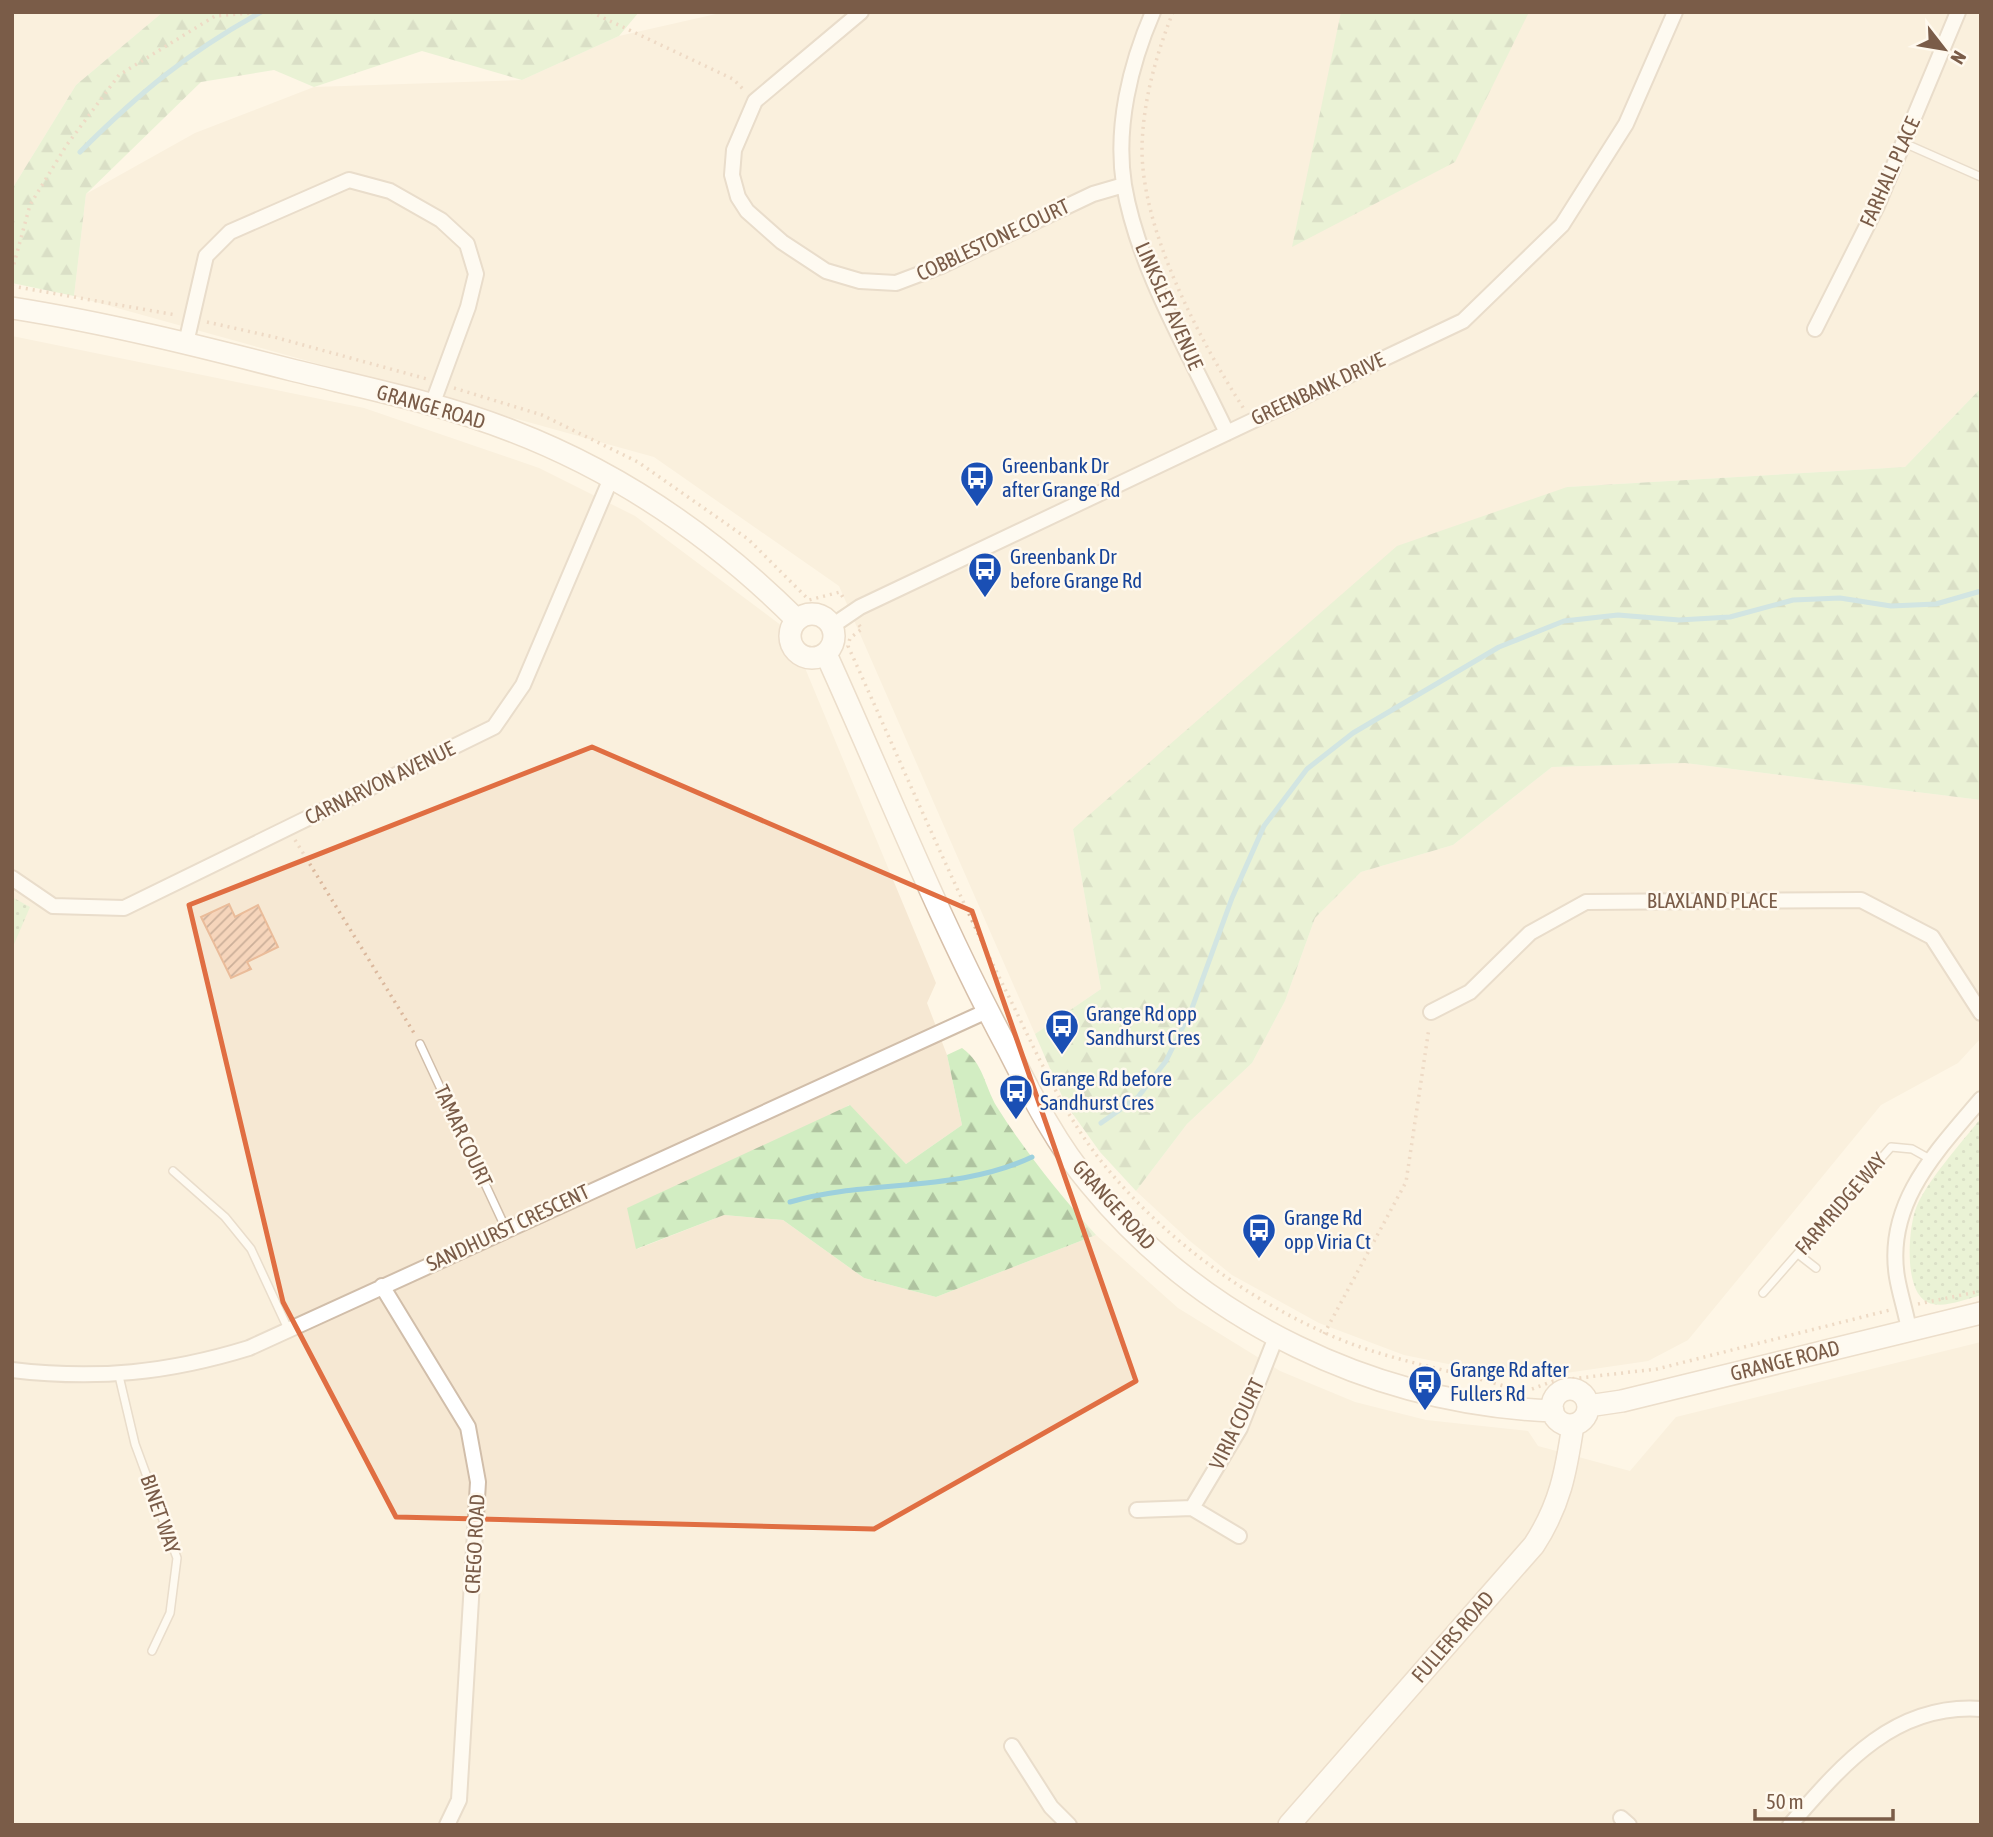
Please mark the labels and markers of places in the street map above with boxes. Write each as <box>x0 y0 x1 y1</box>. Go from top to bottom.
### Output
place label: Greenbank Dr after Grange Rd <box>1002 453 1120 501</box>
bus stop icon: Greenbank Dr after Grange Rd <box>958 459 996 508</box>
place label: Greenbank Dr before Grange Rd <box>1010 544 1142 592</box>
bus stop icon: Greenbank Dr before Grange Rd <box>966 550 1004 599</box>
place label: Grange Rd opp Sandhurst Cres <box>1086 1001 1200 1049</box>
bus stop icon: Grange Rd opp Sandhurst Cres <box>1043 1007 1081 1056</box>
place label: Grange Rd before Sandhurst Cres <box>1040 1066 1172 1114</box>
bus stop icon: Grange Rd before Sandhurst Cres <box>997 1072 1035 1121</box>
place label: Grange Rd opp Viria Ct <box>1284 1205 1371 1253</box>
bus stop icon: Grange Rd opp Viria Ct <box>1240 1211 1278 1260</box>
place label: Grange Rd after Fullers Rd <box>1450 1357 1569 1405</box>
bus stop icon: Grange Rd after Fullers Rd <box>1406 1363 1444 1412</box>

